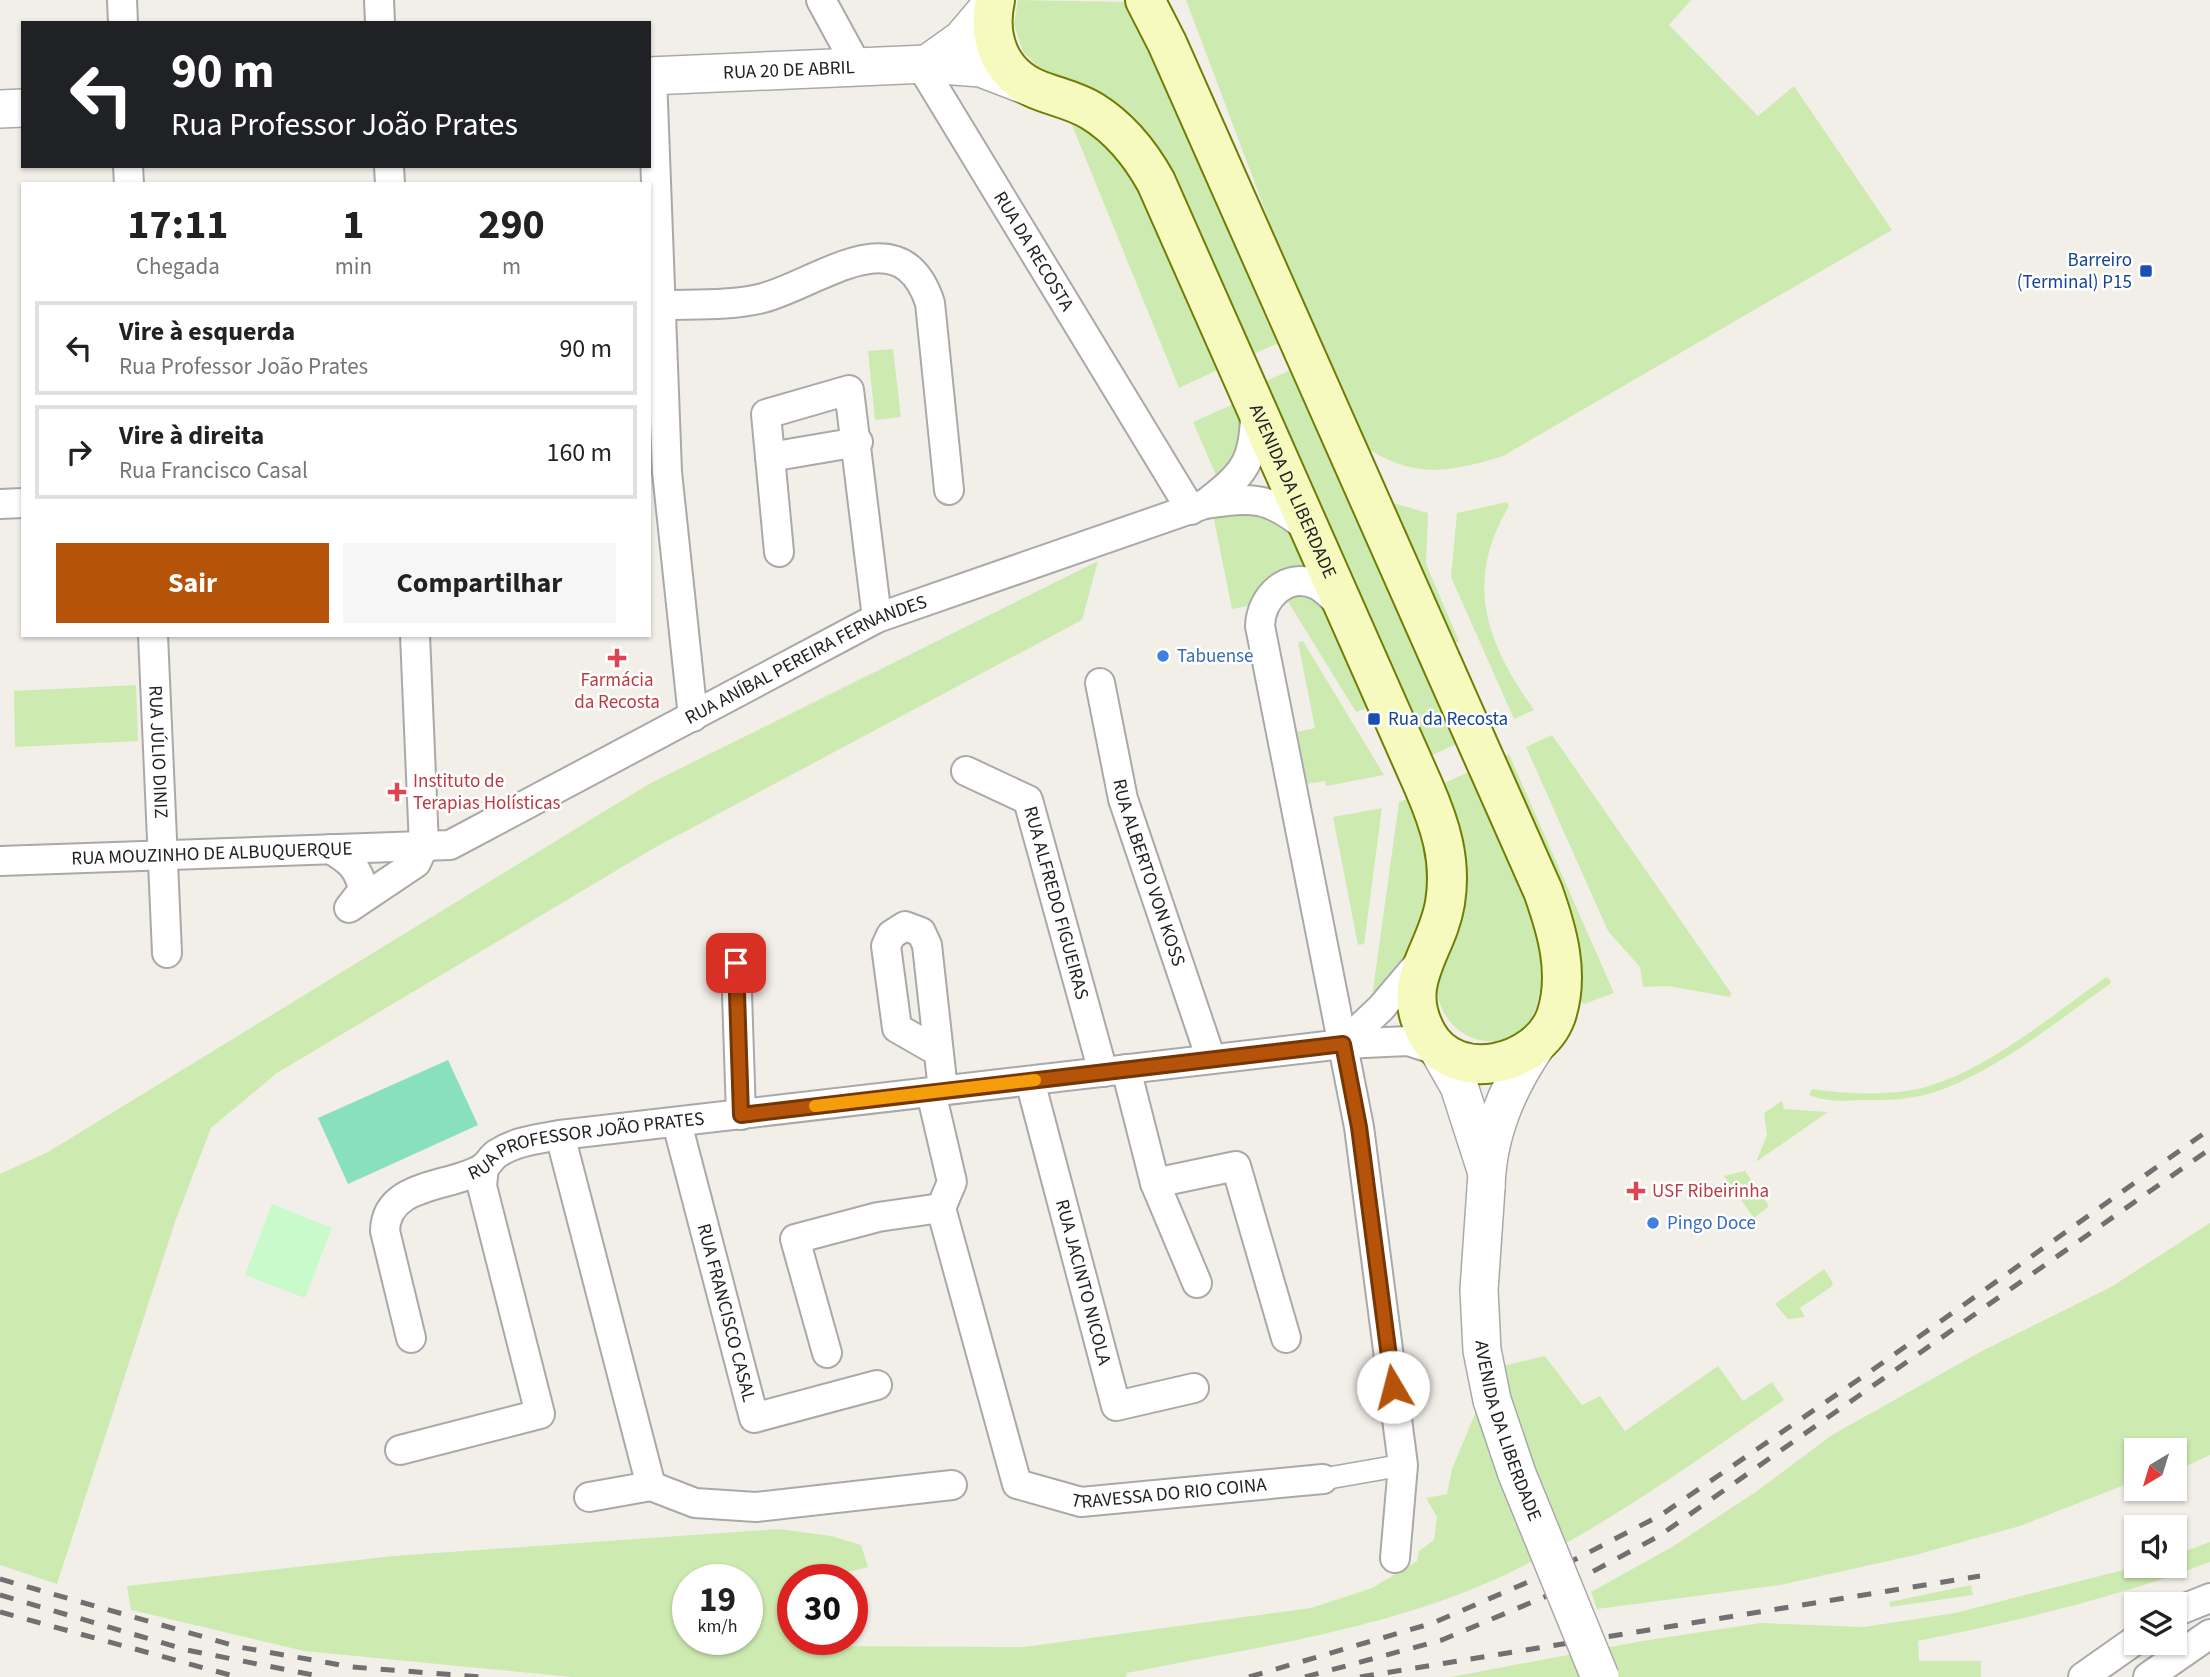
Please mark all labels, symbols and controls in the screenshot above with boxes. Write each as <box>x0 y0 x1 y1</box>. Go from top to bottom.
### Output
text: 90 m <box>171 37 275 107</box>
icon: left <box>56 49 147 140</box>
street label: RUA 20 DE ABRIL <box>722 54 855 86</box>
text: Rua Professor João Prates <box>171 102 518 148</box>
street label: RUA DA RECOSTA <box>987 186 1081 317</box>
text: 17:11 <box>127 195 229 255</box>
text: 1 <box>342 195 364 255</box>
text: 290 <box>478 195 545 255</box>
place label: Barreiro (Terminal) P15 <box>2017 247 2132 296</box>
text: Chegada <box>136 250 220 283</box>
text: min <box>335 250 372 283</box>
text: m <box>502 250 521 283</box>
marker: Barreiro (Terminal) P15 <box>2138 263 2154 279</box>
text: Vire à esquerda <box>119 313 295 350</box>
icon: left <box>60 329 98 367</box>
text: 90 m <box>559 330 612 367</box>
text: Rua Professor João Prates <box>119 350 368 383</box>
street label: AVENIDA DA LIBERDADE <box>1242 400 1343 583</box>
text: Vire à direita <box>119 417 264 454</box>
icon: right <box>60 433 98 471</box>
text: 160 m <box>546 434 612 471</box>
text: Rua Francisco Casal <box>119 454 308 487</box>
button: Sair <box>56 543 329 623</box>
button: Compartilhar <box>343 543 616 623</box>
street label: RUA ANÍBAL PEREIRA FERNANDES <box>680 588 930 731</box>
place label: Tabuense <box>1177 643 1253 670</box>
marker: Tabuense <box>1155 648 1171 664</box>
marker: Farmácia da Recosta <box>609 650 625 666</box>
place label: Farmácia da Recosta <box>574 667 660 716</box>
street label: RUA JÚLIO DINIZ <box>142 685 175 819</box>
place label: Rua da Recosta <box>1388 706 1508 733</box>
marker: Rua da Recosta <box>1366 711 1382 727</box>
place label: Instituto de Terapias Holísticas <box>413 768 561 817</box>
street label: RUA ALBERTO VON KOSS <box>1106 776 1192 970</box>
marker: Instituto de Terapias Holísticas <box>387 782 407 802</box>
street label: RUA ALFREDO FIGUEIRAS <box>1017 803 1096 1002</box>
street label: RUA MOUZINHO DE ALBUQUERQUE <box>71 835 353 872</box>
pin <box>706 933 766 993</box>
icon: arrive <box>717 944 755 982</box>
street label: RUA PROFESSOR JOÃO PRATES <box>464 1105 706 1187</box>
place label: USF Ribeirinha <box>1652 1178 1769 1205</box>
marker: USF Ribeirinha <box>1626 1181 1646 1201</box>
street label: RUA JACINTO NICOLA <box>1048 1196 1118 1369</box>
place label: Pingo Doce <box>1667 1210 1756 1237</box>
marker: Pingo Doce <box>1645 1215 1661 1231</box>
street label: RUA FRANCISCO CASAL <box>690 1221 763 1405</box>
street label: AVENIDA DA LIBERDADE <box>1468 1340 1548 1525</box>
position arrow <box>1356 1350 1430 1424</box>
north arrow <box>2124 1438 2188 1502</box>
map controls <box>2124 1438 2187 1655</box>
street label: TRAVESSA DO RIO COINA <box>1068 1471 1268 1515</box>
button: sound <box>2124 1515 2187 1578</box>
speed limit sign: 30 <box>777 1564 868 1655</box>
text: 19 <box>699 1575 736 1625</box>
button: layers <box>2124 1592 2187 1655</box>
text: km/h <box>698 1614 737 1639</box>

